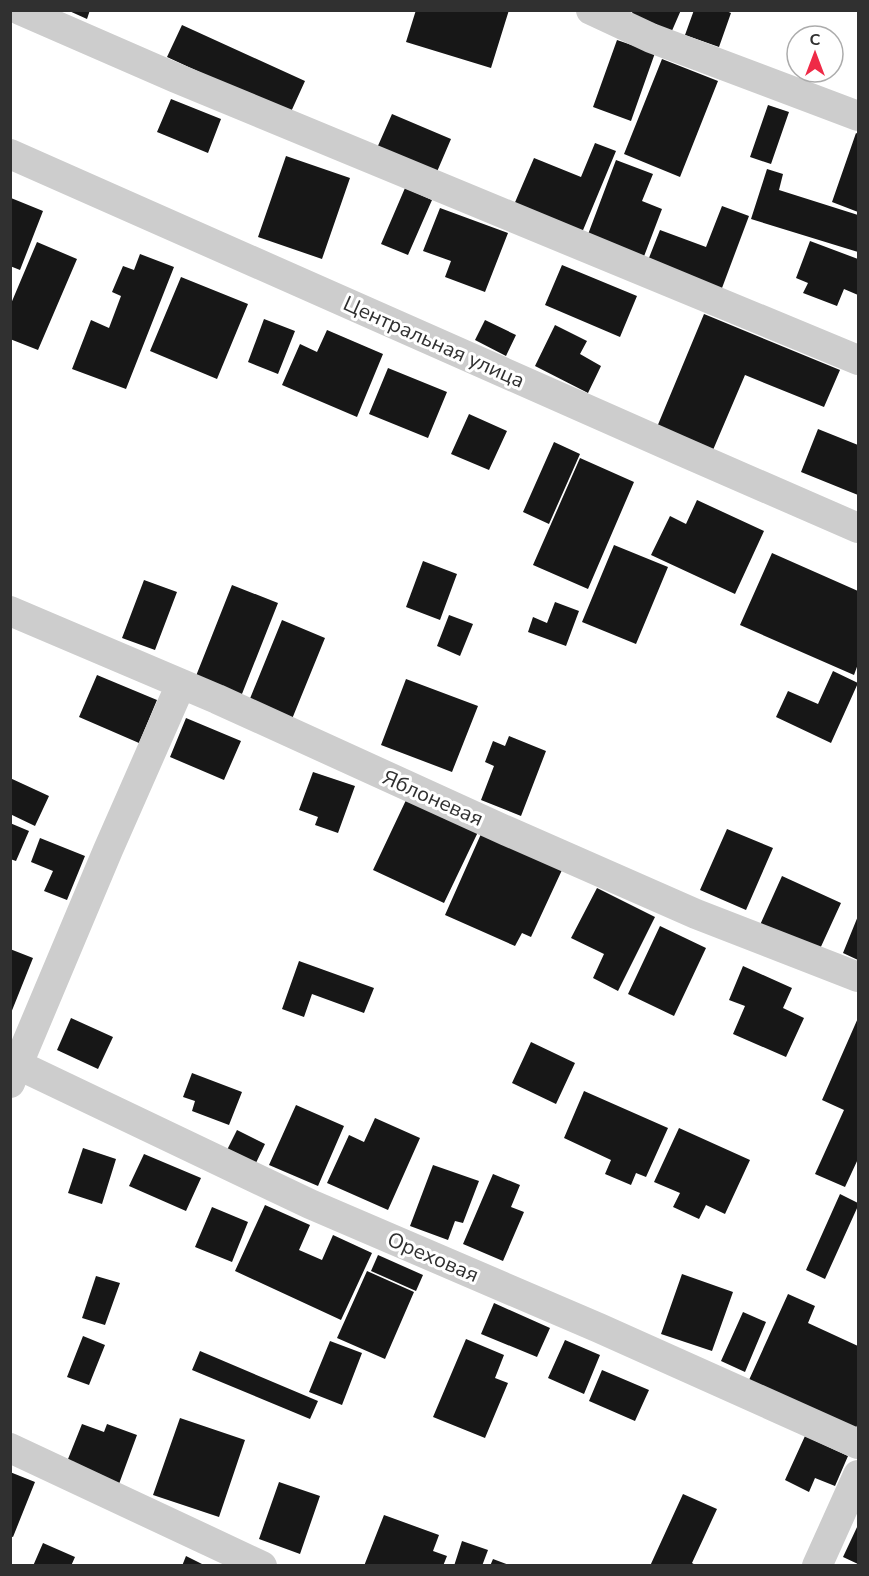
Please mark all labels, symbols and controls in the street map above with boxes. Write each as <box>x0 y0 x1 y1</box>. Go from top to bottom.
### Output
north arrow <box>785 24 845 84</box>
text: С <box>810 29 821 51</box>
street label: Центральная улица <box>339 289 529 395</box>
street label: Яблоневая <box>378 763 488 833</box>
street label: Ореховая <box>383 1225 483 1289</box>

